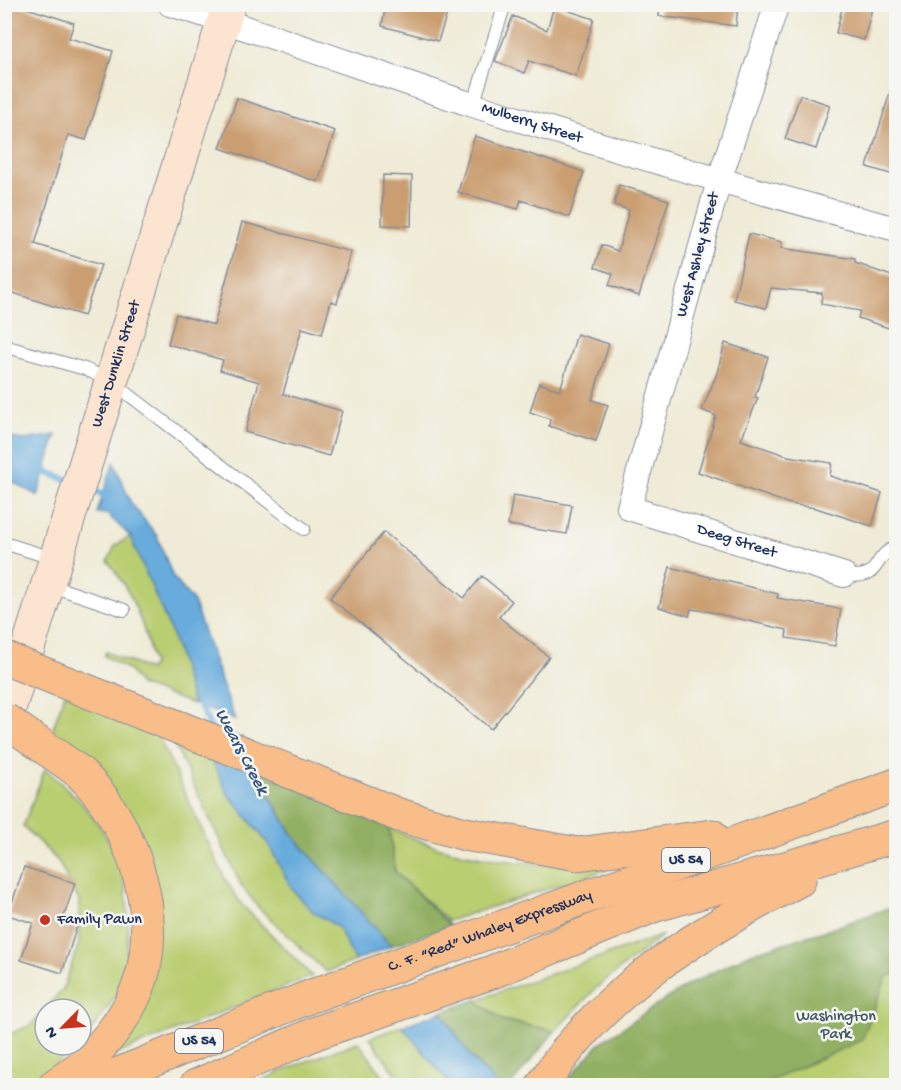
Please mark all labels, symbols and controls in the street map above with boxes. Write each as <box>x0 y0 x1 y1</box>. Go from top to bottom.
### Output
street label: Mulberry Street <box>479 99 586 149</box>
street label: West Ashley Street <box>673 189 725 319</box>
street label: West Dunklin Street <box>88 297 146 430</box>
street label: Deeg Street <box>693 520 780 563</box>
water label: Wears Creek <box>210 705 273 800</box>
road number: US 54 <box>662 848 710 872</box>
street label: C. F. “Red” Whaley Expressway <box>386 886 595 977</box>
place label: Family Pawn <box>56 911 142 930</box>
marker: Family Pawn <box>38 913 52 927</box>
north arrow <box>33 997 93 1057</box>
park label: Washington Park <box>796 1008 876 1045</box>
text: N <box>42 1023 63 1041</box>
road number: US 54 <box>175 1029 223 1053</box>

